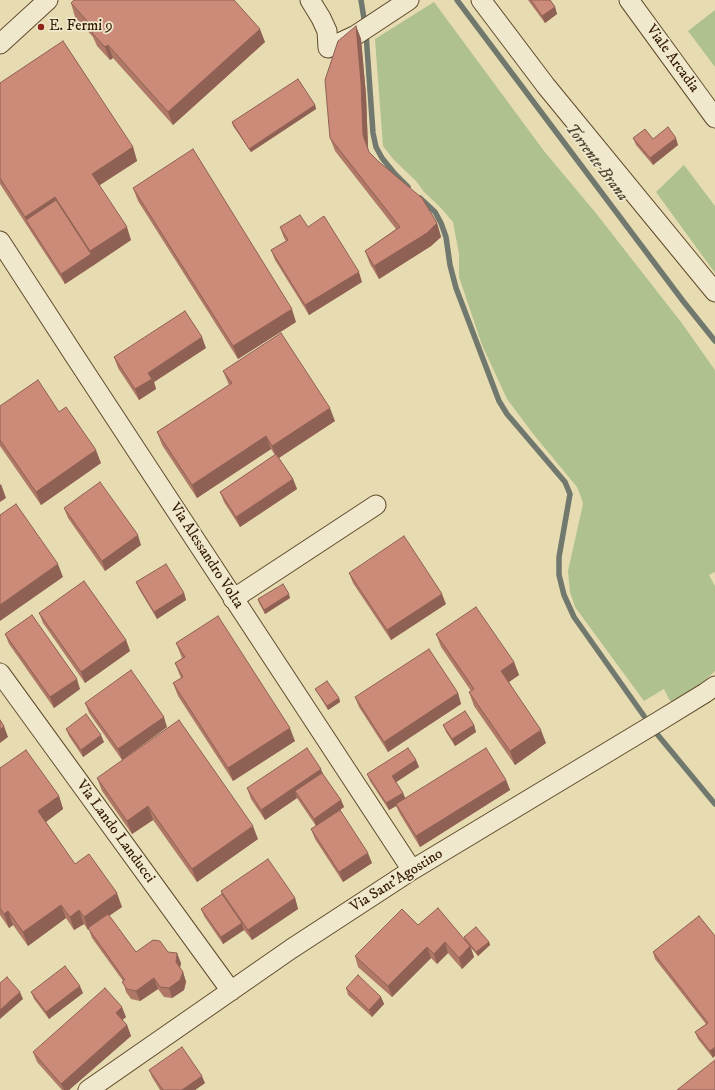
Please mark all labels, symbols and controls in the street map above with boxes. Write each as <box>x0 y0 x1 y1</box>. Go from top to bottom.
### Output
place label: E. Fermi 9 <box>49 18 113 36</box>
marker: E. Fermi 9 <box>36 22 46 32</box>
street label: Viale Arcadia <box>641 22 703 96</box>
water label: Torrente Brana <box>561 120 631 206</box>
street label: Via Alessandro Volta <box>165 500 247 612</box>
street label: Via Lando Landucci <box>72 777 158 887</box>
street label: Via Sant'Agostino <box>347 845 447 917</box>

